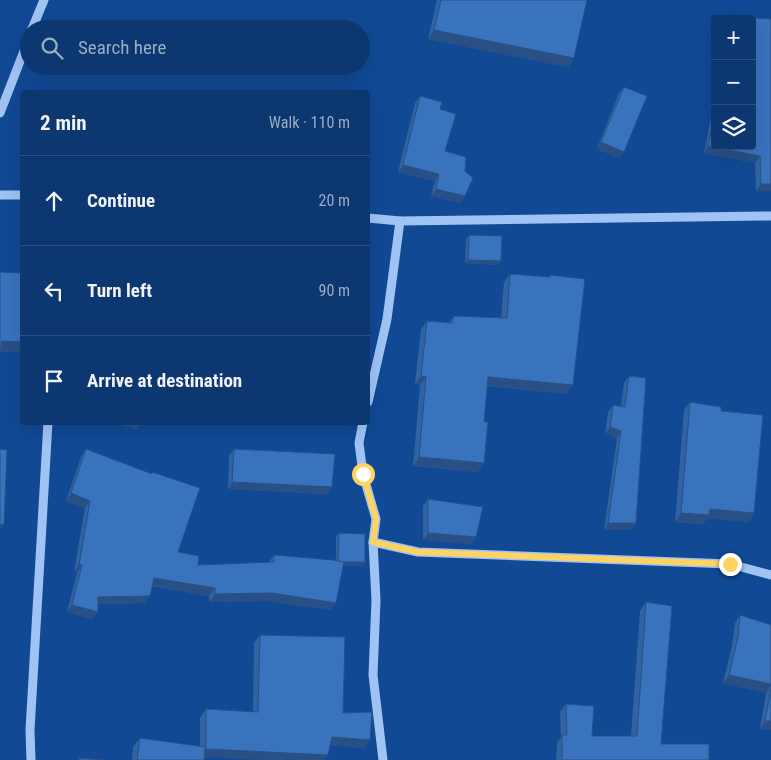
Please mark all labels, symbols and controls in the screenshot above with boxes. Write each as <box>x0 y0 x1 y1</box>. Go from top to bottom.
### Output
map controls <box>711 15 756 150</box>
button: + <box>711 15 756 60</box>
search box <box>20 20 370 75</box>
icon: search <box>38 34 66 62</box>
text: Search here <box>78 36 166 59</box>
button: − <box>711 60 756 105</box>
button: layers <box>711 105 756 150</box>
text: 2 min <box>40 111 87 135</box>
text: Walk · 110 m <box>269 113 350 132</box>
icon: ahead <box>40 187 68 215</box>
text: Continue <box>87 189 155 212</box>
text: 20 m <box>318 191 350 210</box>
icon: left <box>40 277 68 305</box>
text: Turn left <box>87 279 152 302</box>
text: 90 m <box>318 281 350 300</box>
icon: arrive <box>40 367 68 395</box>
text: Arrive at destination <box>87 369 242 392</box>
route start <box>352 463 375 486</box>
route end <box>719 553 742 576</box>

